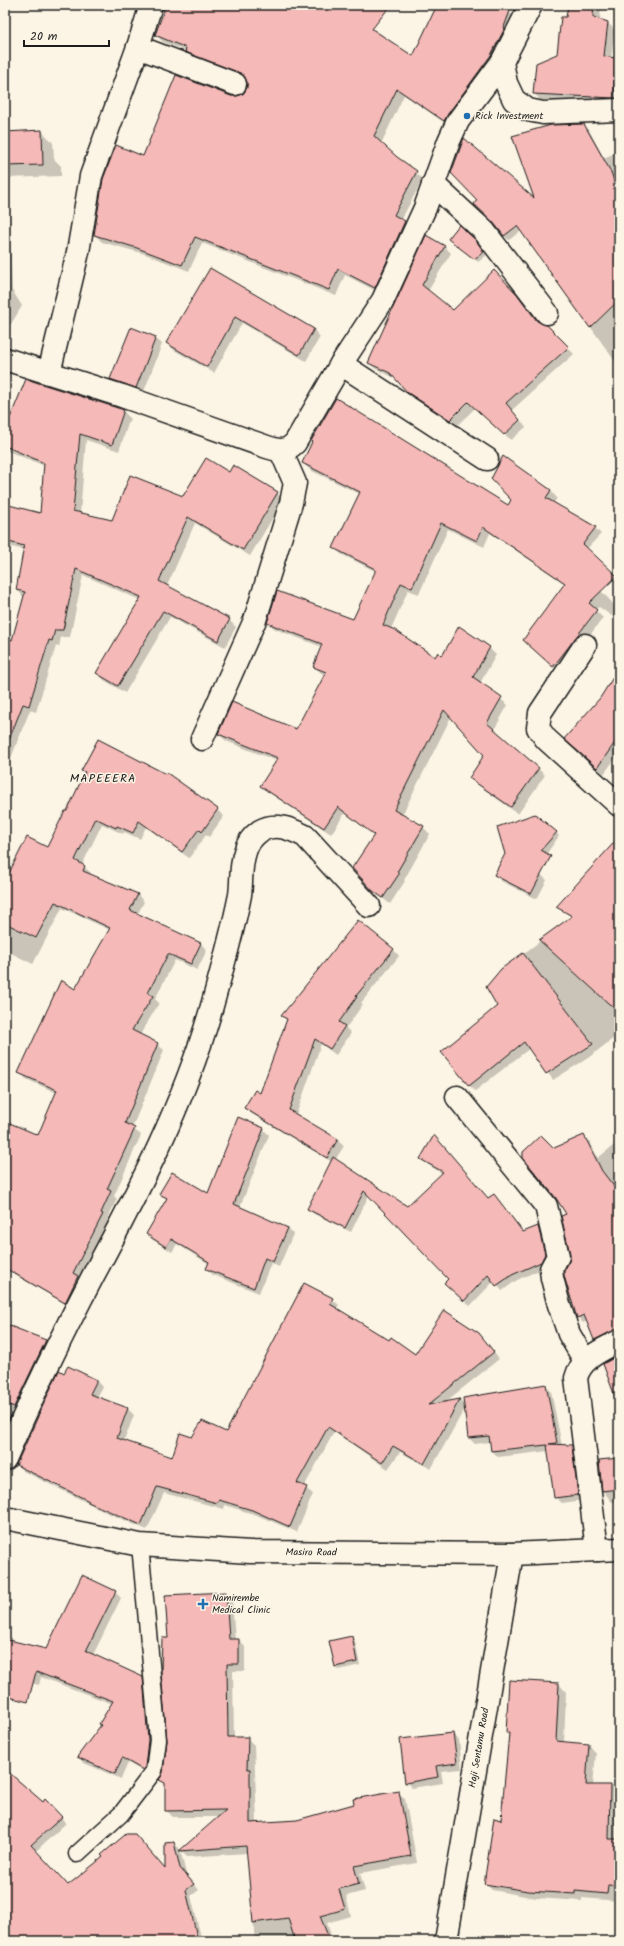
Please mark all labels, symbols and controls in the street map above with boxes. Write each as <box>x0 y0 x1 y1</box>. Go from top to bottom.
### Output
scale bar <box>24 22 109 48</box>
text: 20 m <box>30 27 58 46</box>
place label: Rick Investment <box>475 108 543 124</box>
marker: Rick Investment <box>462 111 472 121</box>
district label: MAPEEERA <box>70 769 136 788</box>
street label: Masiro Road <box>285 1544 338 1561</box>
place label: Namirembe Medical Clinic <box>212 1590 271 1618</box>
marker: Namirembe Medical Clinic <box>197 1598 209 1610</box>
street label: Haji Sentamu Road <box>464 1706 494 1789</box>

